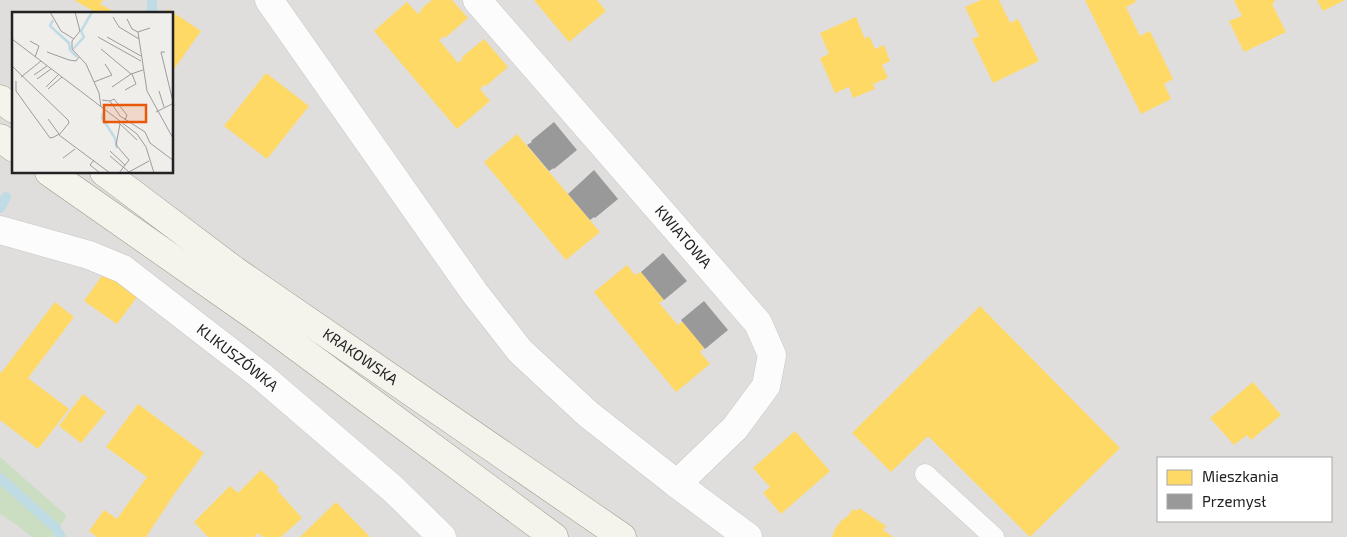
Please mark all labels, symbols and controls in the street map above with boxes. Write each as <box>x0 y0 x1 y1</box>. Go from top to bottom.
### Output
inset map <box>12 12 174 174</box>
street label: KWIATOWA <box>652 201 716 272</box>
street label: KLIKUSZÓWKA <box>194 319 283 395</box>
street label: KRAKOWSKA <box>320 324 402 388</box>
legend <box>1157 457 1332 522</box>
text: Mieszkania <box>1202 467 1279 485</box>
text: Przemysł <box>1202 492 1266 510</box>

